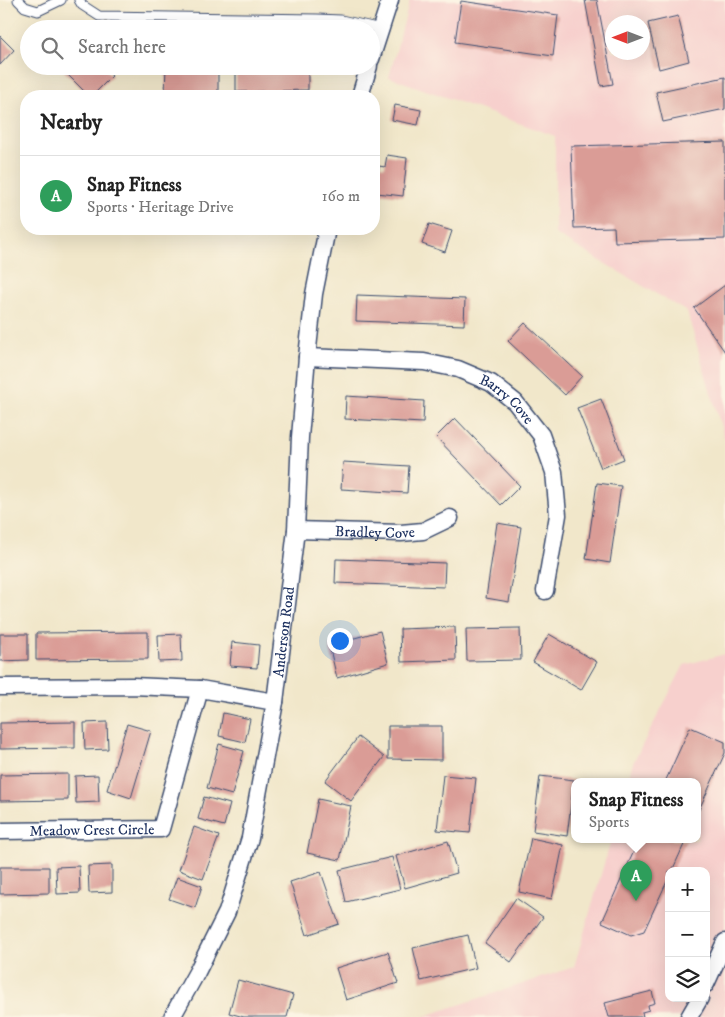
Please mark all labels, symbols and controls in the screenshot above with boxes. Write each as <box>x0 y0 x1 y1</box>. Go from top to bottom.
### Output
north arrow <box>605 15 650 60</box>
search box <box>20 20 380 75</box>
icon: search <box>38 34 66 62</box>
text: Search here <box>78 36 166 59</box>
text: Nearby <box>40 110 102 136</box>
text: Snap Fitness <box>87 174 182 197</box>
text: A <box>51 186 61 206</box>
text: 160 m <box>322 186 360 206</box>
text: Sports · Heritage Drive <box>87 197 234 217</box>
street label: Barry Cove <box>477 370 538 428</box>
street label: Bradley Cove <box>335 522 416 543</box>
street label: Anderson Road <box>269 585 299 678</box>
your location <box>327 628 353 654</box>
popup <box>571 778 701 843</box>
text: Snap Fitness <box>589 789 683 812</box>
text: Sports <box>589 812 629 832</box>
street label: Meadow Crest Circle <box>29 820 155 841</box>
pin: A <box>620 860 652 901</box>
map controls <box>665 867 710 1002</box>
button: + <box>665 867 710 912</box>
button: − <box>665 912 710 957</box>
button: layers <box>665 957 710 1002</box>

